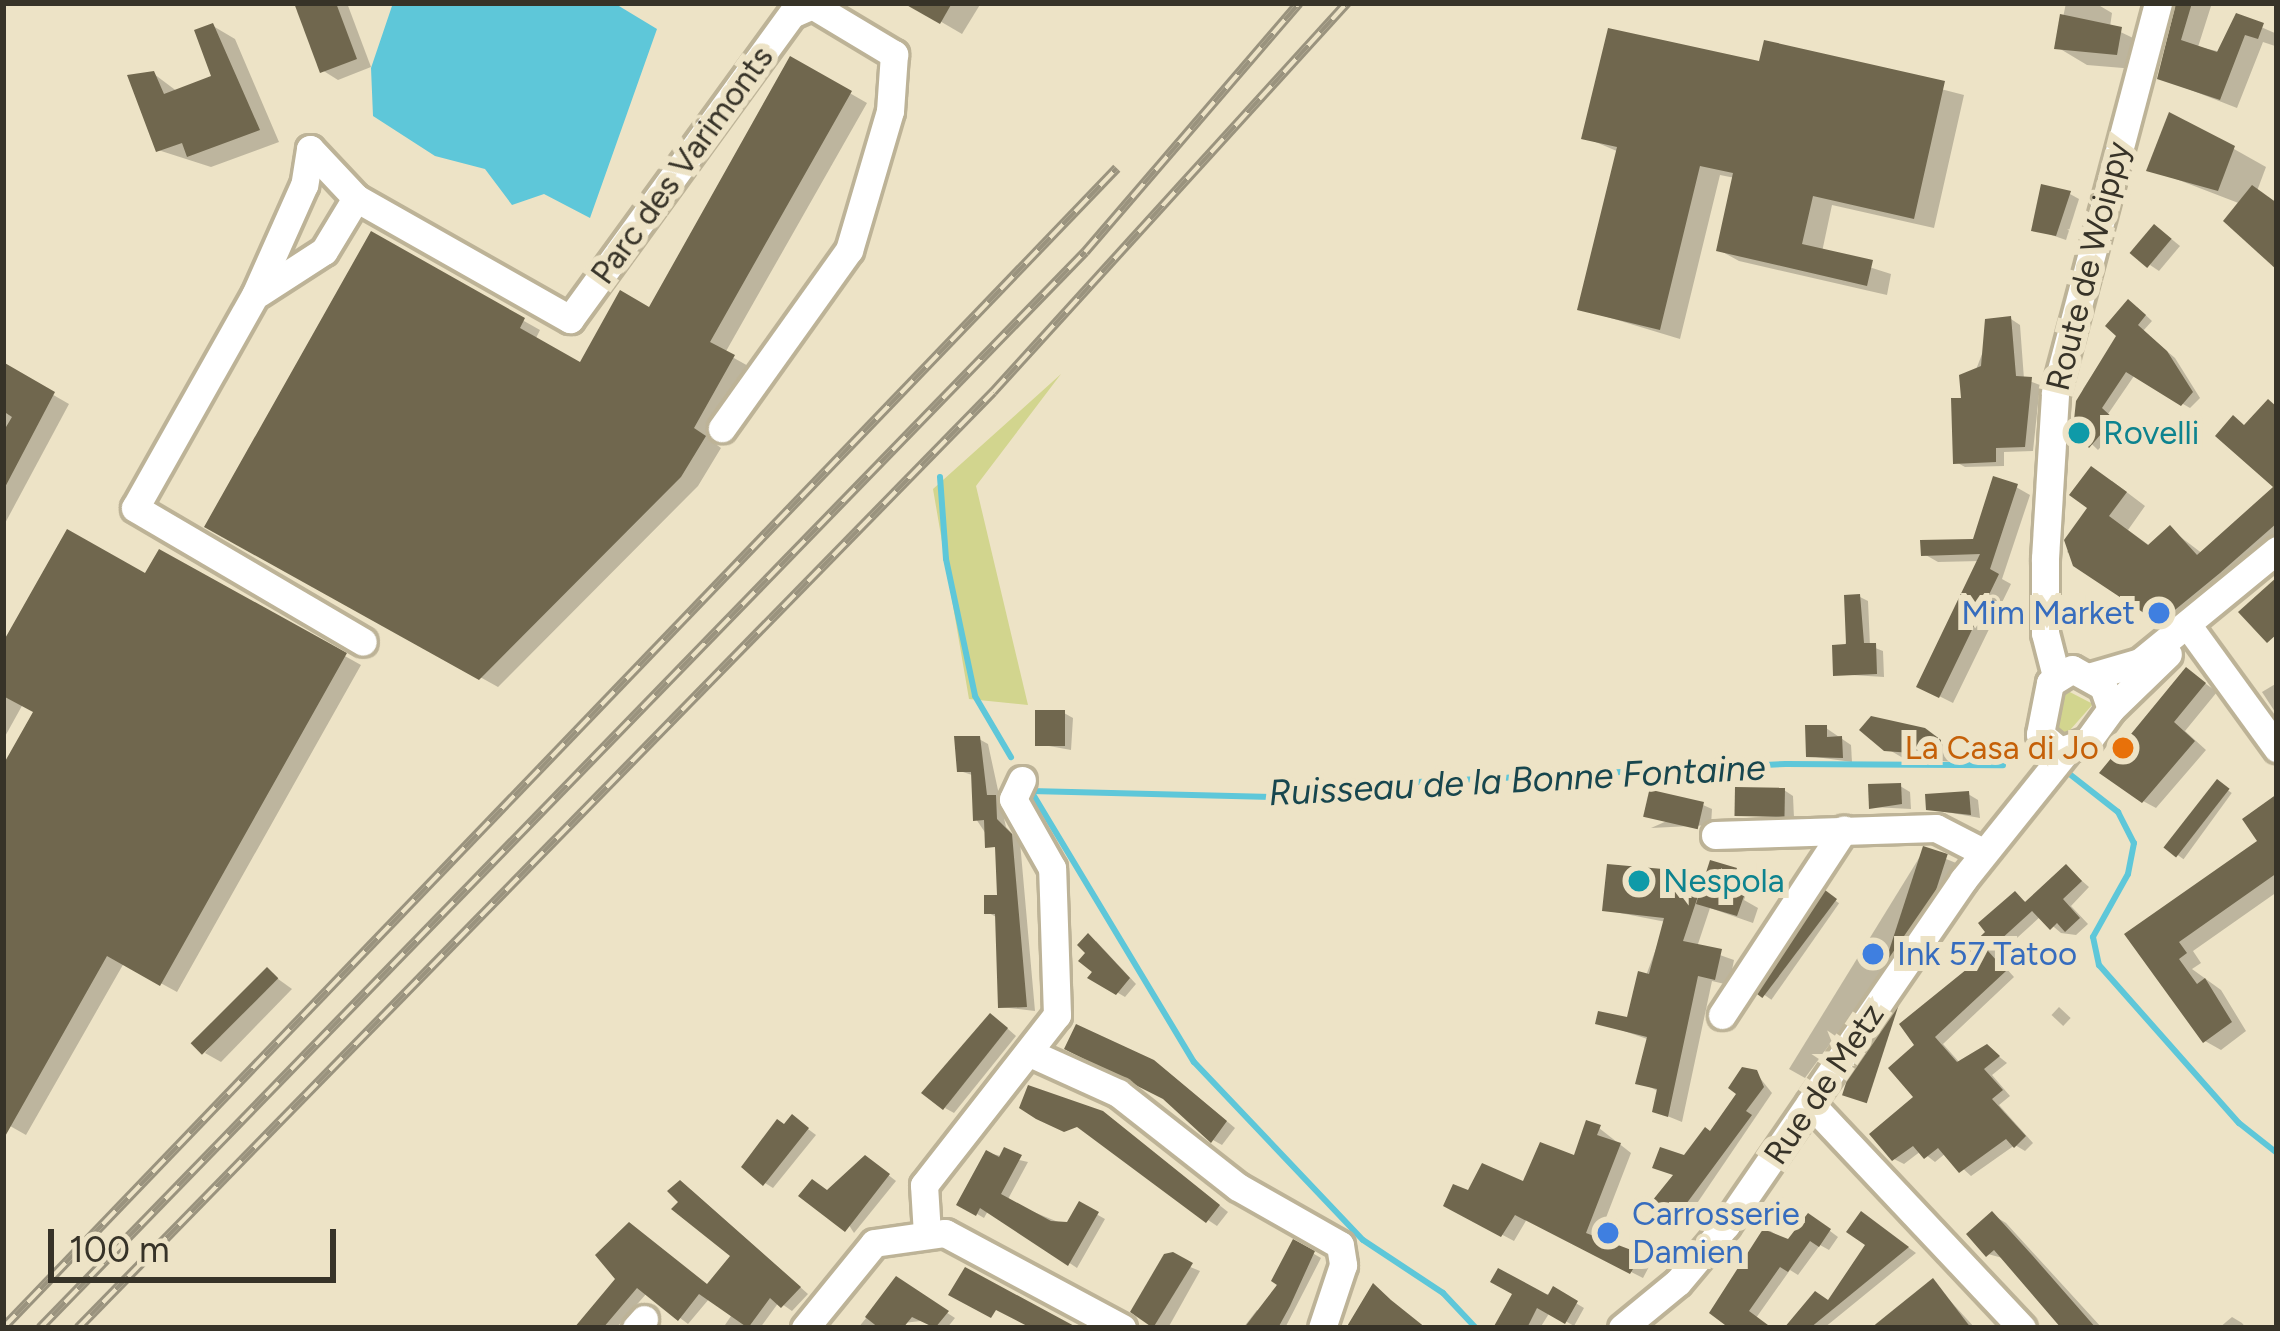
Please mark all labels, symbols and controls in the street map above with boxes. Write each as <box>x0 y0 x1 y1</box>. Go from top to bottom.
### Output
street label: Parc des Varimonts <box>582 38 782 292</box>
street label: Route de Woippy <box>2038 137 2138 395</box>
place label: Rovelli <box>2103 413 2199 453</box>
marker: Rovelli <box>2066 420 2092 446</box>
place label: Mim Market <box>1961 593 2135 633</box>
marker: Mim Market <box>2146 600 2172 626</box>
place label: La Casa di Jo <box>1905 728 2099 768</box>
marker: La Casa di Jo <box>2110 735 2136 761</box>
water label: Ruisseau de la Bonne Fontaine <box>1267 745 1767 815</box>
place label: Nespola <box>1663 861 1785 901</box>
marker: Nespola <box>1626 868 1652 894</box>
place label: Ink 57 Tatoo <box>1897 934 2077 974</box>
marker: Ink 57 Tatoo <box>1860 941 1886 967</box>
street label: Rue de Metz <box>1756 996 1892 1172</box>
place label: Carrosserie Damien <box>1632 1194 1800 1272</box>
scale bar <box>54 1205 342 1279</box>
marker: Carrosserie Damien <box>1595 1220 1621 1246</box>
text: 100 m <box>69 1228 170 1271</box>

